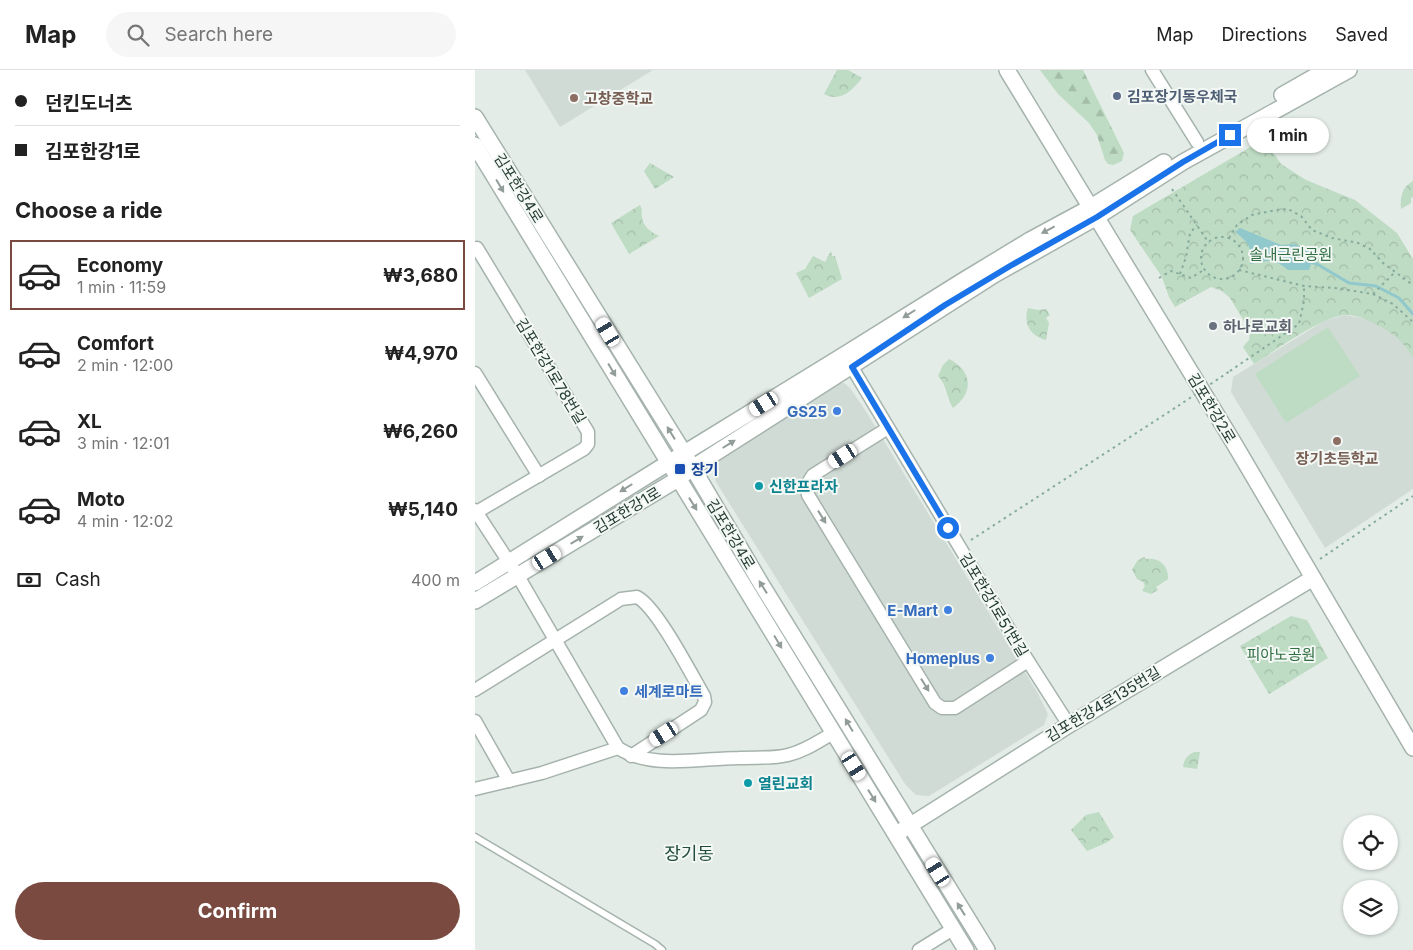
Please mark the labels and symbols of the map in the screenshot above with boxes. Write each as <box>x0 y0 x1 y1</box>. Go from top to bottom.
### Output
place label: 김포장기동우체국 <box>1127 87 1238 106</box>
place label: 고창중학교 <box>584 89 653 108</box>
marker: 김포장기동우체국 <box>1111 90 1123 102</box>
marker: 고창중학교 <box>568 92 580 104</box>
callout: 1 min <box>1247 118 1330 152</box>
route end <box>1219 124 1241 146</box>
street label: 김포한강4로 <box>490 150 548 226</box>
one-way arrow <box>496 180 505 193</box>
one-way arrow <box>1041 226 1056 234</box>
park label: 솔내근린공원 <box>1250 245 1332 264</box>
one-way arrow <box>903 310 916 319</box>
street label: 김포한강1로78번길 <box>512 315 590 427</box>
car <box>593 315 622 349</box>
place label: 하나로교회 <box>1223 317 1292 336</box>
marker: 하나로교회 <box>1207 320 1219 332</box>
one-way arrow <box>607 364 616 377</box>
street label: 김포한강2로 <box>1184 370 1240 446</box>
car <box>747 390 780 418</box>
place label: GS25 <box>787 402 827 421</box>
marker: GS25 <box>831 405 843 417</box>
one-way arrow <box>666 426 675 439</box>
marker: 장기초등학교 <box>1331 435 1343 447</box>
one-way arrow <box>722 440 735 449</box>
car <box>826 442 859 470</box>
place label: 장기초등학교 <box>1296 449 1379 468</box>
place label: 장기 <box>691 460 719 479</box>
marker: 장기 <box>673 462 687 476</box>
place label: 신한프라자 <box>769 477 838 496</box>
marker: 신한프라자 <box>753 480 765 492</box>
street label: 김포한강1로 <box>590 483 664 537</box>
one-way arrow <box>620 484 633 493</box>
street label: 김포한강4로 <box>703 495 759 573</box>
one-way arrow <box>689 497 698 511</box>
one-way arrow <box>817 510 826 523</box>
route start <box>937 517 959 539</box>
one-way arrow <box>570 536 583 545</box>
car <box>530 544 563 572</box>
street label: 김포한강1로51번길 <box>955 550 1033 660</box>
one-way arrow <box>758 581 768 594</box>
place label: E-Mart <box>887 601 938 620</box>
marker: E-Mart <box>942 604 954 616</box>
one-way arrow <box>774 636 783 649</box>
park label: 피아노공원 <box>1246 645 1316 664</box>
place label: Homeplus <box>906 649 980 668</box>
marker: Homeplus <box>984 652 996 664</box>
street label: 김포한강4로135번길 <box>1042 662 1164 746</box>
one-way arrow <box>920 679 929 692</box>
place label: 세계로마트 <box>634 682 703 701</box>
marker: 세계로마트 <box>618 685 630 697</box>
one-way arrow <box>845 718 853 732</box>
car <box>647 720 680 748</box>
car <box>839 749 868 783</box>
place label: 열린교회 <box>758 774 813 793</box>
marker: 열린교회 <box>742 777 754 789</box>
one-way arrow <box>868 789 877 803</box>
district label: 장기동 <box>664 843 714 864</box>
car <box>923 855 952 889</box>
one-way arrow <box>956 902 965 915</box>

